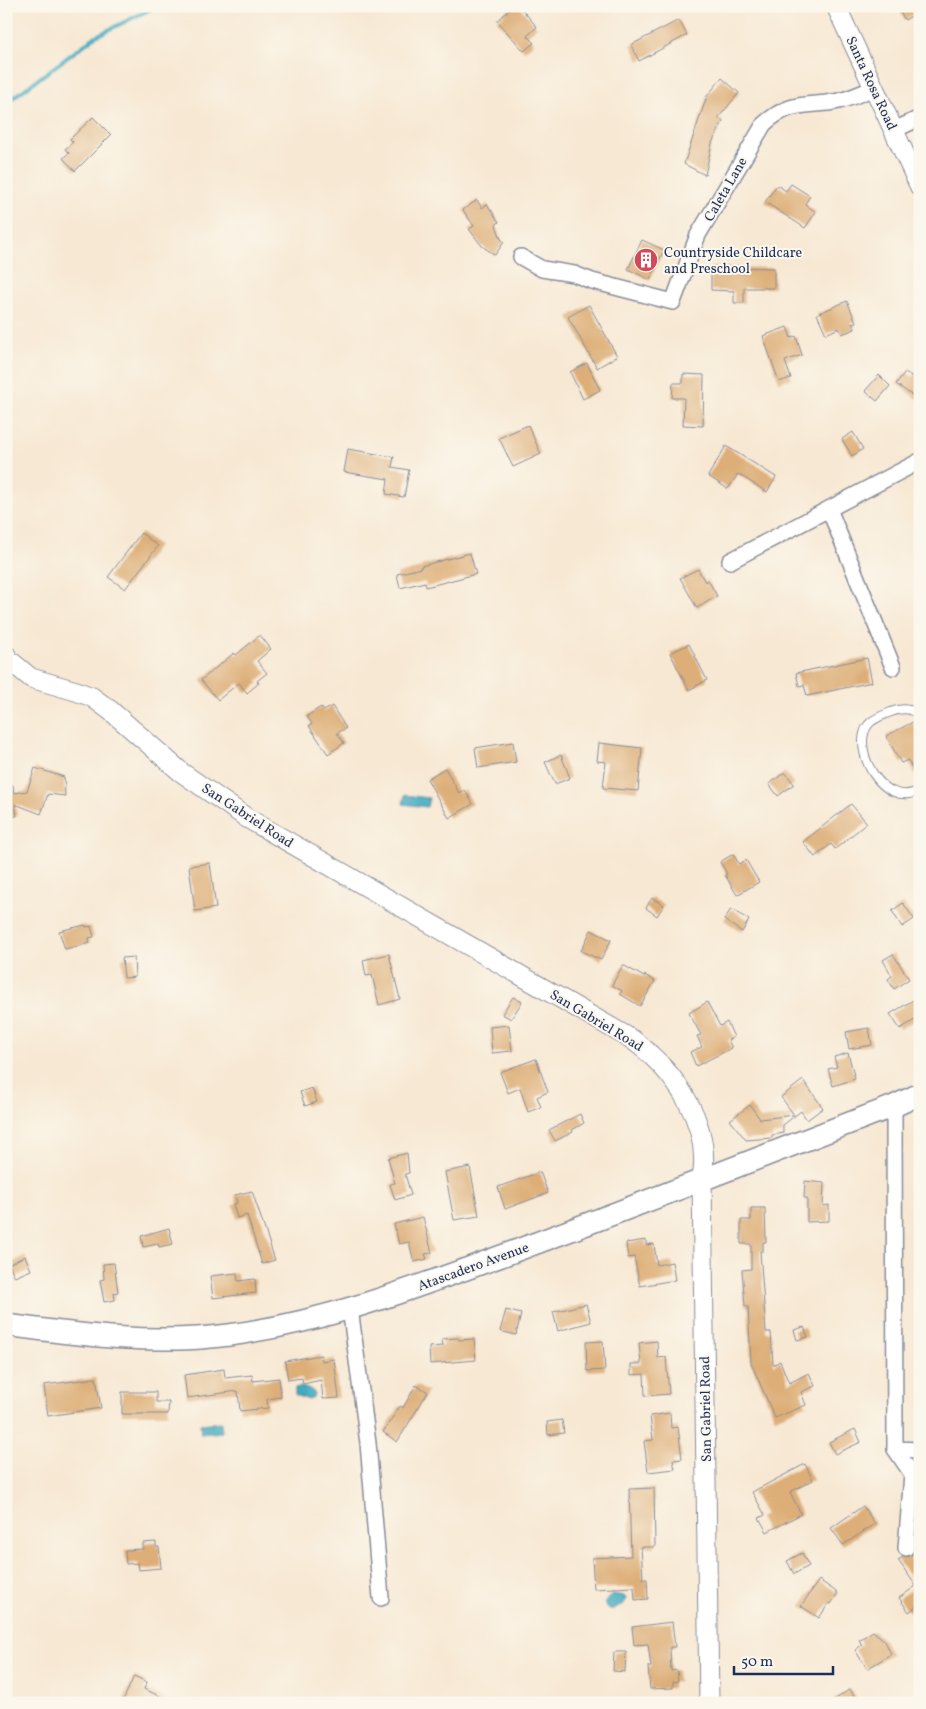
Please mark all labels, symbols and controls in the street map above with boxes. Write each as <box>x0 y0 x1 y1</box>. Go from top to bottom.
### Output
street label: Santa Rosa Road <box>841 33 901 134</box>
street label: Caleta Lane <box>700 154 753 225</box>
place label: Countryside Childcare and Preschool <box>664 244 803 279</box>
building icon: Countryside Childcare and Preschool <box>633 247 659 273</box>
street label: San Gabriel Road <box>198 779 297 853</box>
street label: San Gabriel Road <box>546 986 647 1057</box>
street label: Atascadero Avenue <box>415 1238 532 1296</box>
street label: San Gabriel Road <box>696 1356 717 1462</box>
scale bar <box>734 1644 832 1676</box>
text: 50 m <box>741 1652 773 1673</box>

